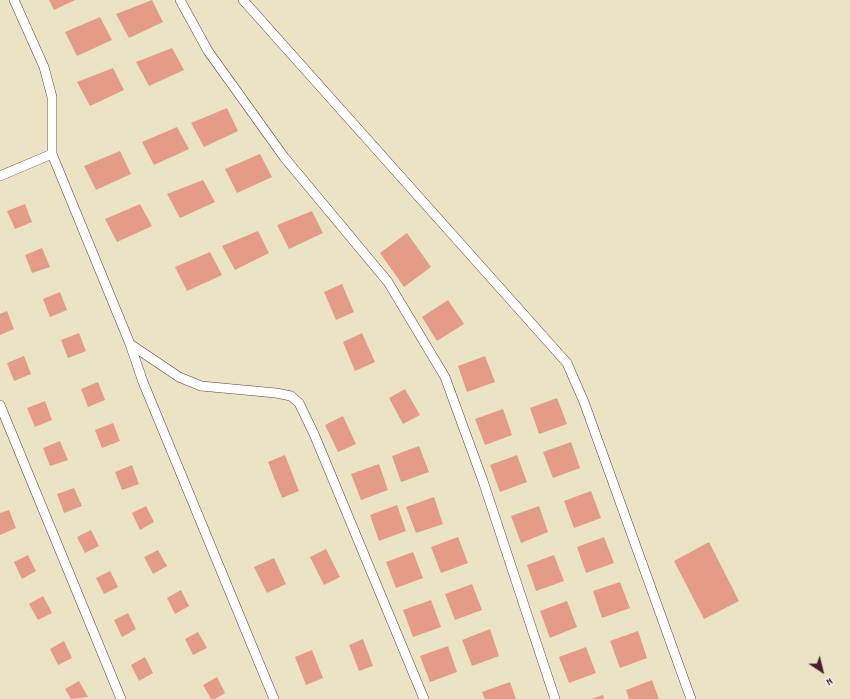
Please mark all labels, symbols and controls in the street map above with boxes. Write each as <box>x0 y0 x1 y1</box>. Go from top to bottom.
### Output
north arrow <box>802 651 842 691</box>
text: N <box>822 673 836 689</box>

